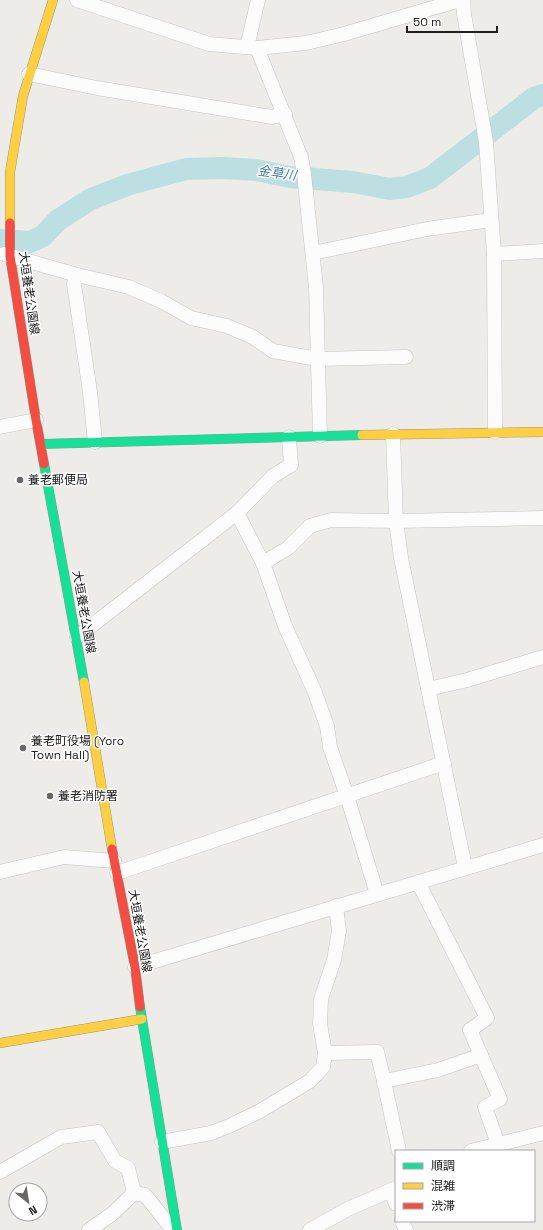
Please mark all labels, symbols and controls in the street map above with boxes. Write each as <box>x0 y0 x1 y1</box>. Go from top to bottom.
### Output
scale bar <box>407 8 497 34</box>
text: 50 m <box>413 14 441 30</box>
water label: 金草川 <box>256 162 299 184</box>
street label: 大垣養老公園線 <box>15 250 43 336</box>
place label: 養老郵便局 <box>28 472 88 488</box>
marker: 養老郵便局 <box>15 475 25 485</box>
street label: 大垣養老公園線 <box>69 569 99 655</box>
place label: 養老町役場 (Yoro Town Hall) <box>31 733 124 763</box>
marker: 養老町役場 (Yoro Town Hall) <box>18 743 28 753</box>
place label: 養老消防署 <box>58 788 118 804</box>
marker: 養老消防署 <box>45 791 55 801</box>
street label: 大垣養老公園線 <box>125 888 155 974</box>
legend <box>395 1150 535 1222</box>
text: 順調 <box>431 1158 455 1174</box>
text: 混雑 <box>431 1178 455 1194</box>
north arrow <box>8 1182 48 1222</box>
text: 渋滞 <box>431 1198 455 1214</box>
text: N <box>26 1203 40 1219</box>

